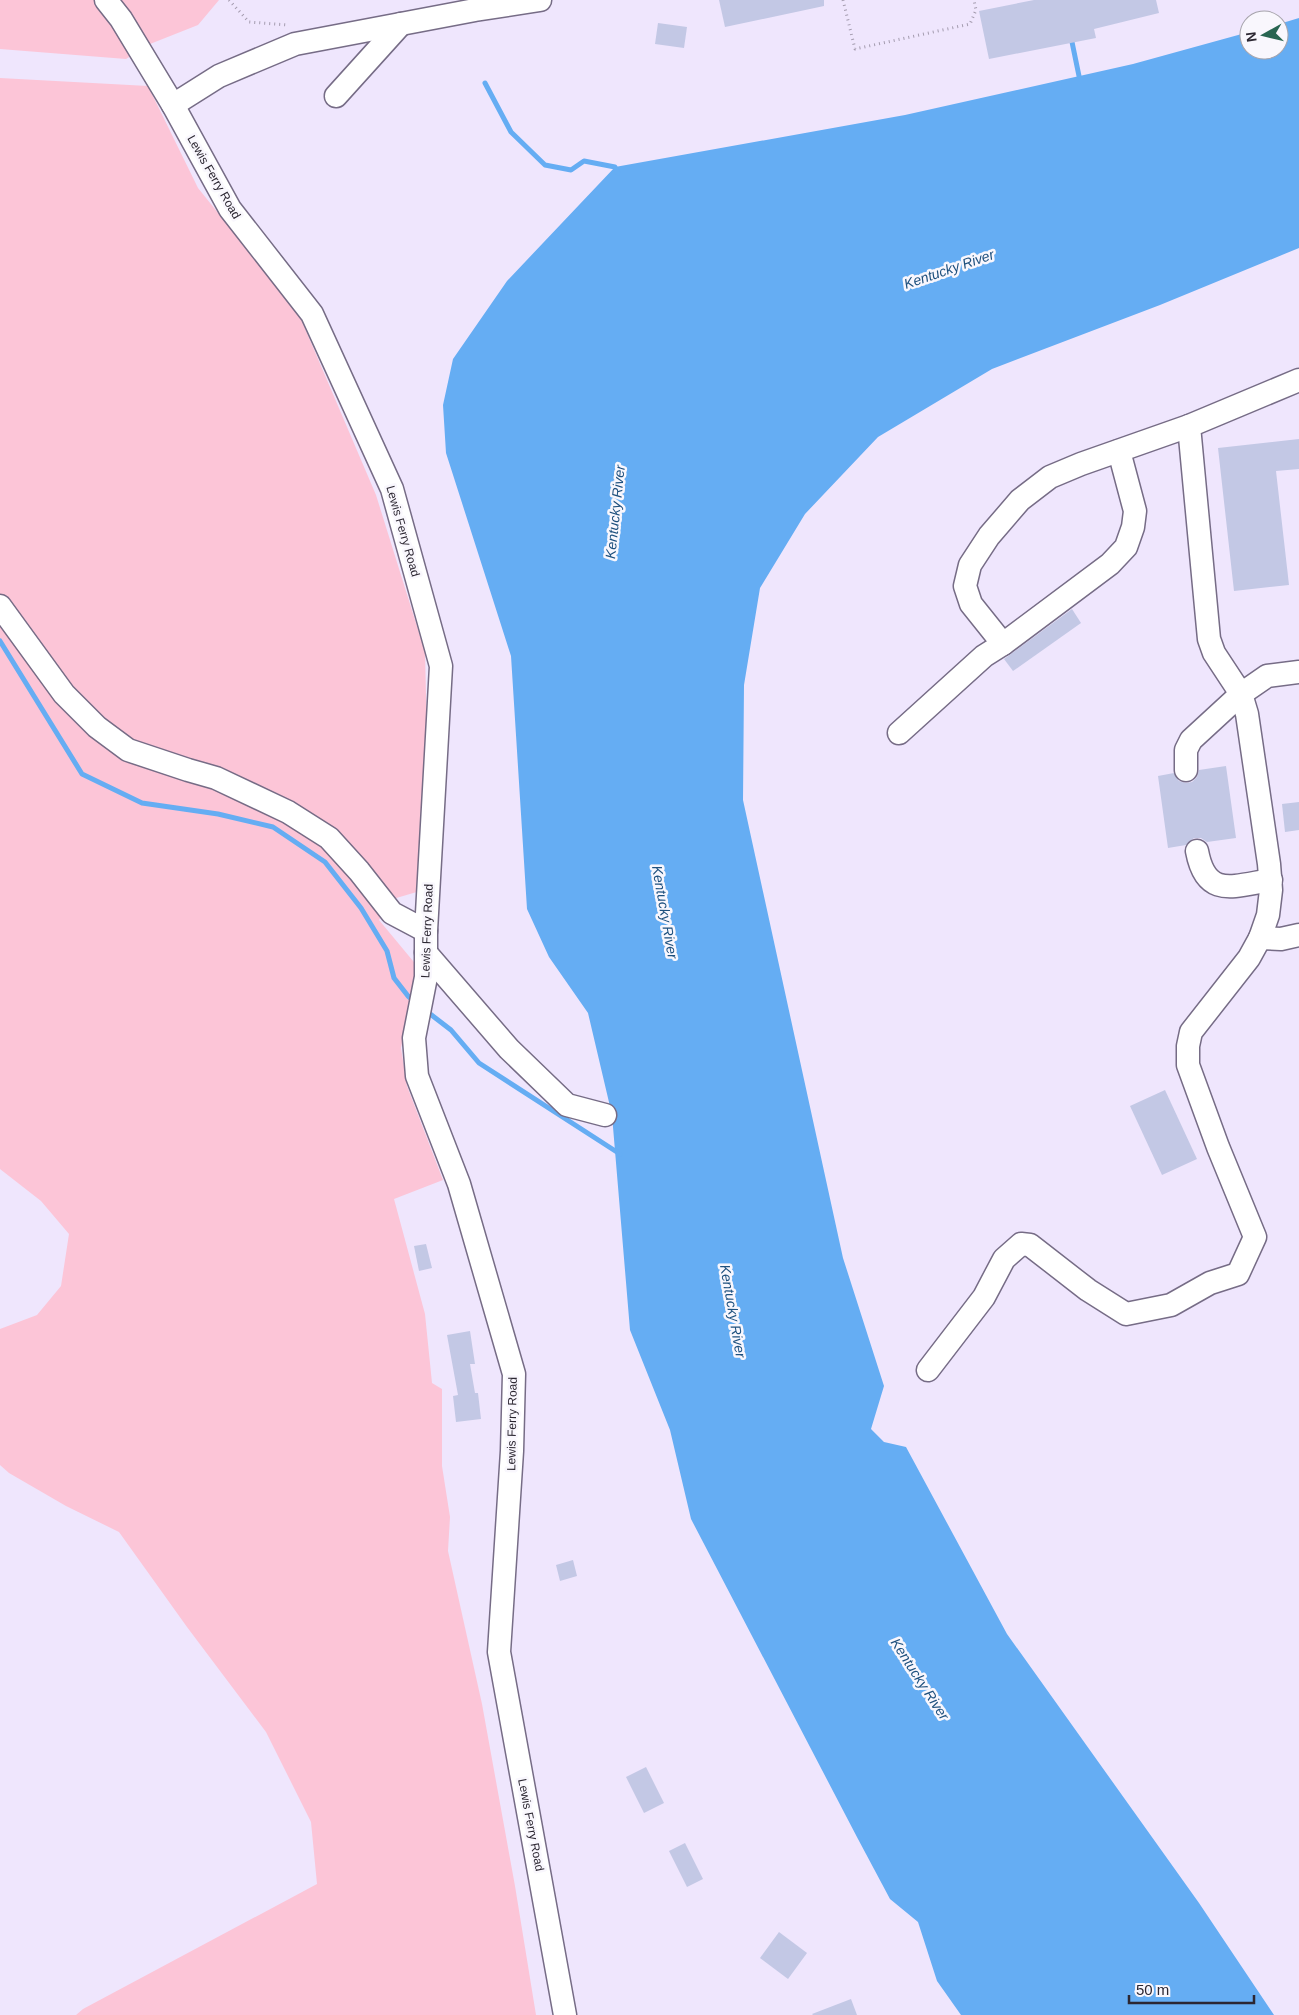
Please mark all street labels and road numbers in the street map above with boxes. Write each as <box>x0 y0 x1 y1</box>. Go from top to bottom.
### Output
street label: Lewis Ferry Road <box>184 133 244 221</box>
street label: Lewis Ferry Road <box>383 484 423 578</box>
street label: Lewis Ferry Road <box>418 884 436 978</box>
street label: Lewis Ferry Road <box>504 1377 520 1471</box>
street label: Lewis Ferry Road <box>515 1778 547 1872</box>

